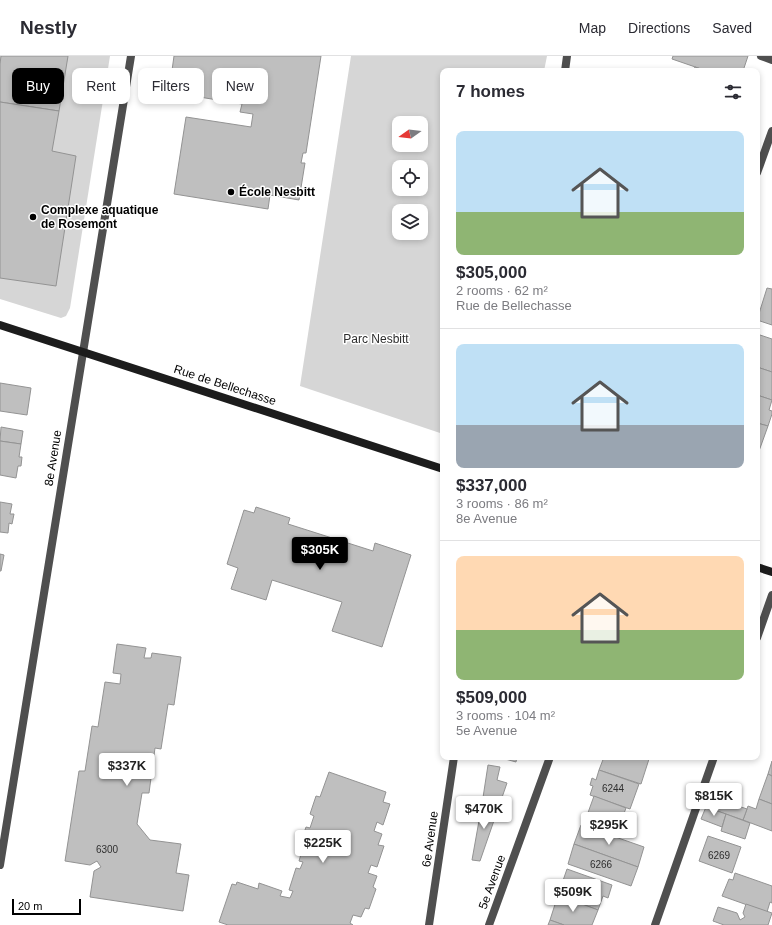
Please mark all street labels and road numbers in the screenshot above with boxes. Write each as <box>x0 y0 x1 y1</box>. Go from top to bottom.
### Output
street label: Rue de Bellechasse <box>172 362 278 408</box>
street label: 8e Avenue <box>42 429 64 487</box>
street label: 6e Avenue <box>419 810 441 868</box>
street label: 5e Avenue <box>476 853 508 911</box>

